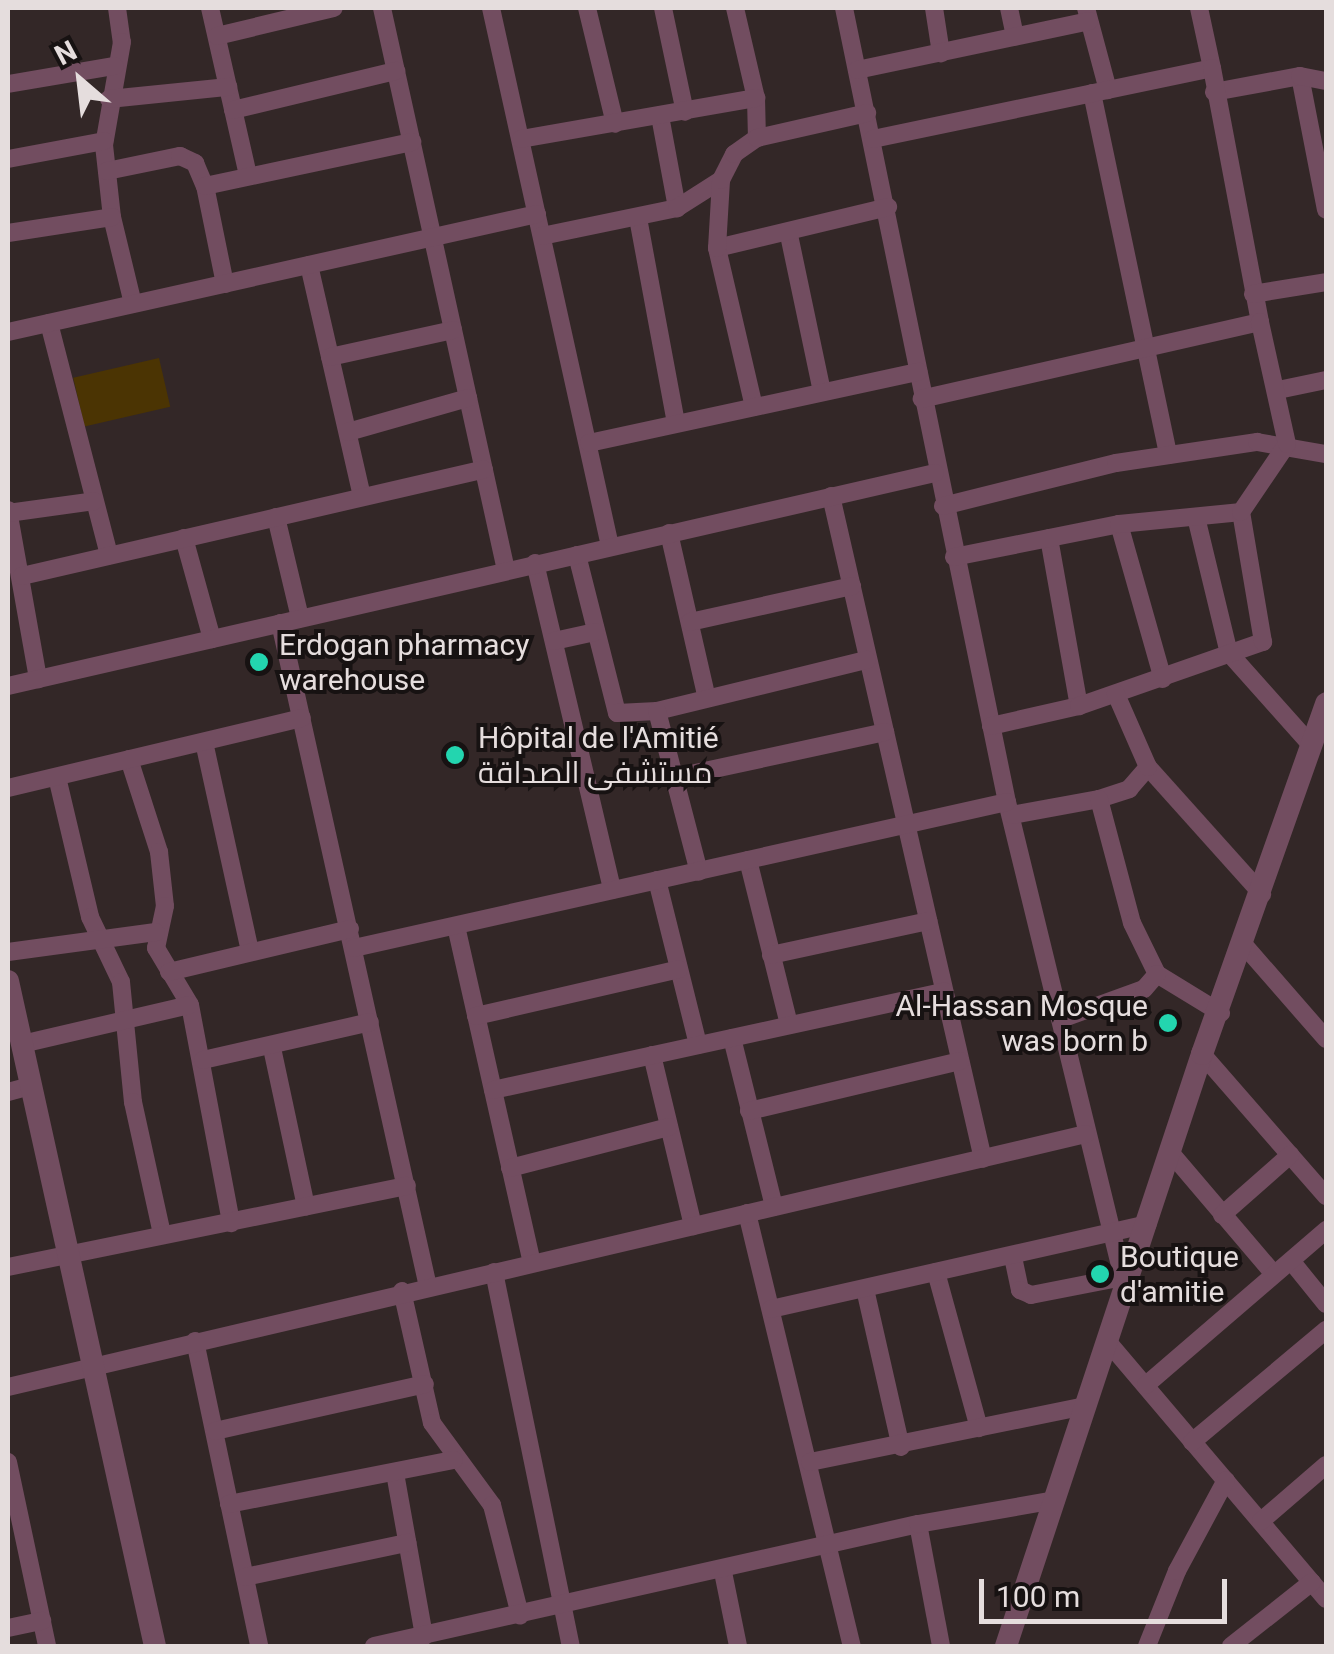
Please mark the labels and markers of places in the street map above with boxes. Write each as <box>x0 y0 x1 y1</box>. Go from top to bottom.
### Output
place label: Erdogan pharmacy warehouse <box>279 627 530 698</box>
marker: Erdogan pharmacy warehouse <box>248 651 270 673</box>
place label: Hôpital de l'Amitié مستشفى الصداقة <box>478 720 719 790</box>
marker: Hôpital de l'Amitié مستشفى الصداقة <box>442 742 468 768</box>
place label: Al-Hassan Mosque was born b <box>896 988 1148 1058</box>
marker: Al-Hassan Mosque was born b <box>1157 1012 1179 1034</box>
place label: Boutique d'amitie <box>1120 1239 1239 1310</box>
marker: Boutique d'amitie <box>1089 1263 1111 1285</box>

